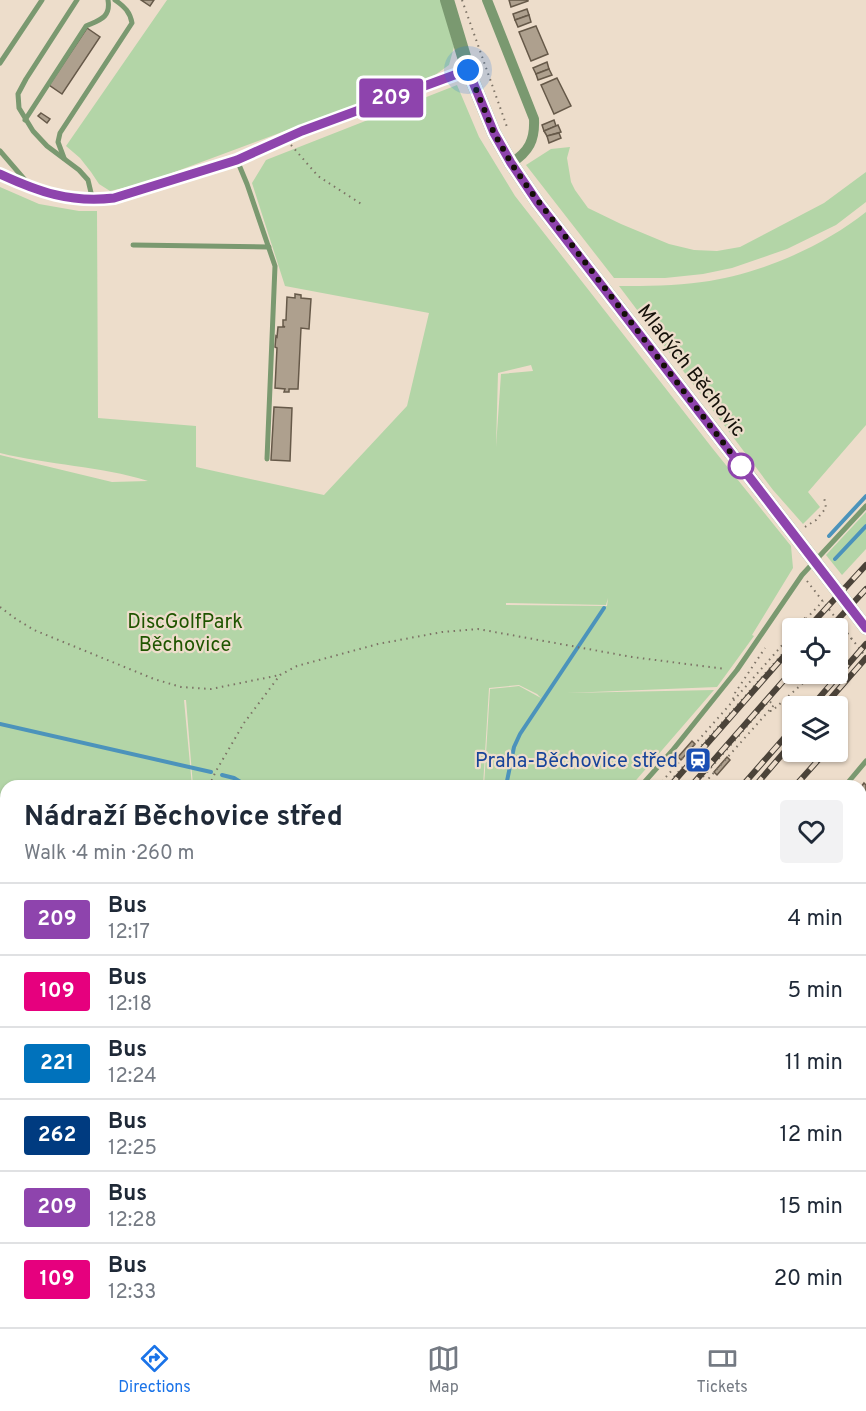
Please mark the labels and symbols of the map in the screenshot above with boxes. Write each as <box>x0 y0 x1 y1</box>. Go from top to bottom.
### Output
your location <box>453 55 483 85</box>
line badge: 209 <box>356 78 426 118</box>
street label: Mladých Běchovic <box>631 300 750 443</box>
unlabelled marker <box>728 453 754 479</box>
park label: DiscGolfPark Běchovice <box>127 610 243 659</box>
station icon: Praha-Běchovice střed <box>683 745 713 775</box>
place label: Praha-Běchovice střed <box>475 749 678 775</box>

